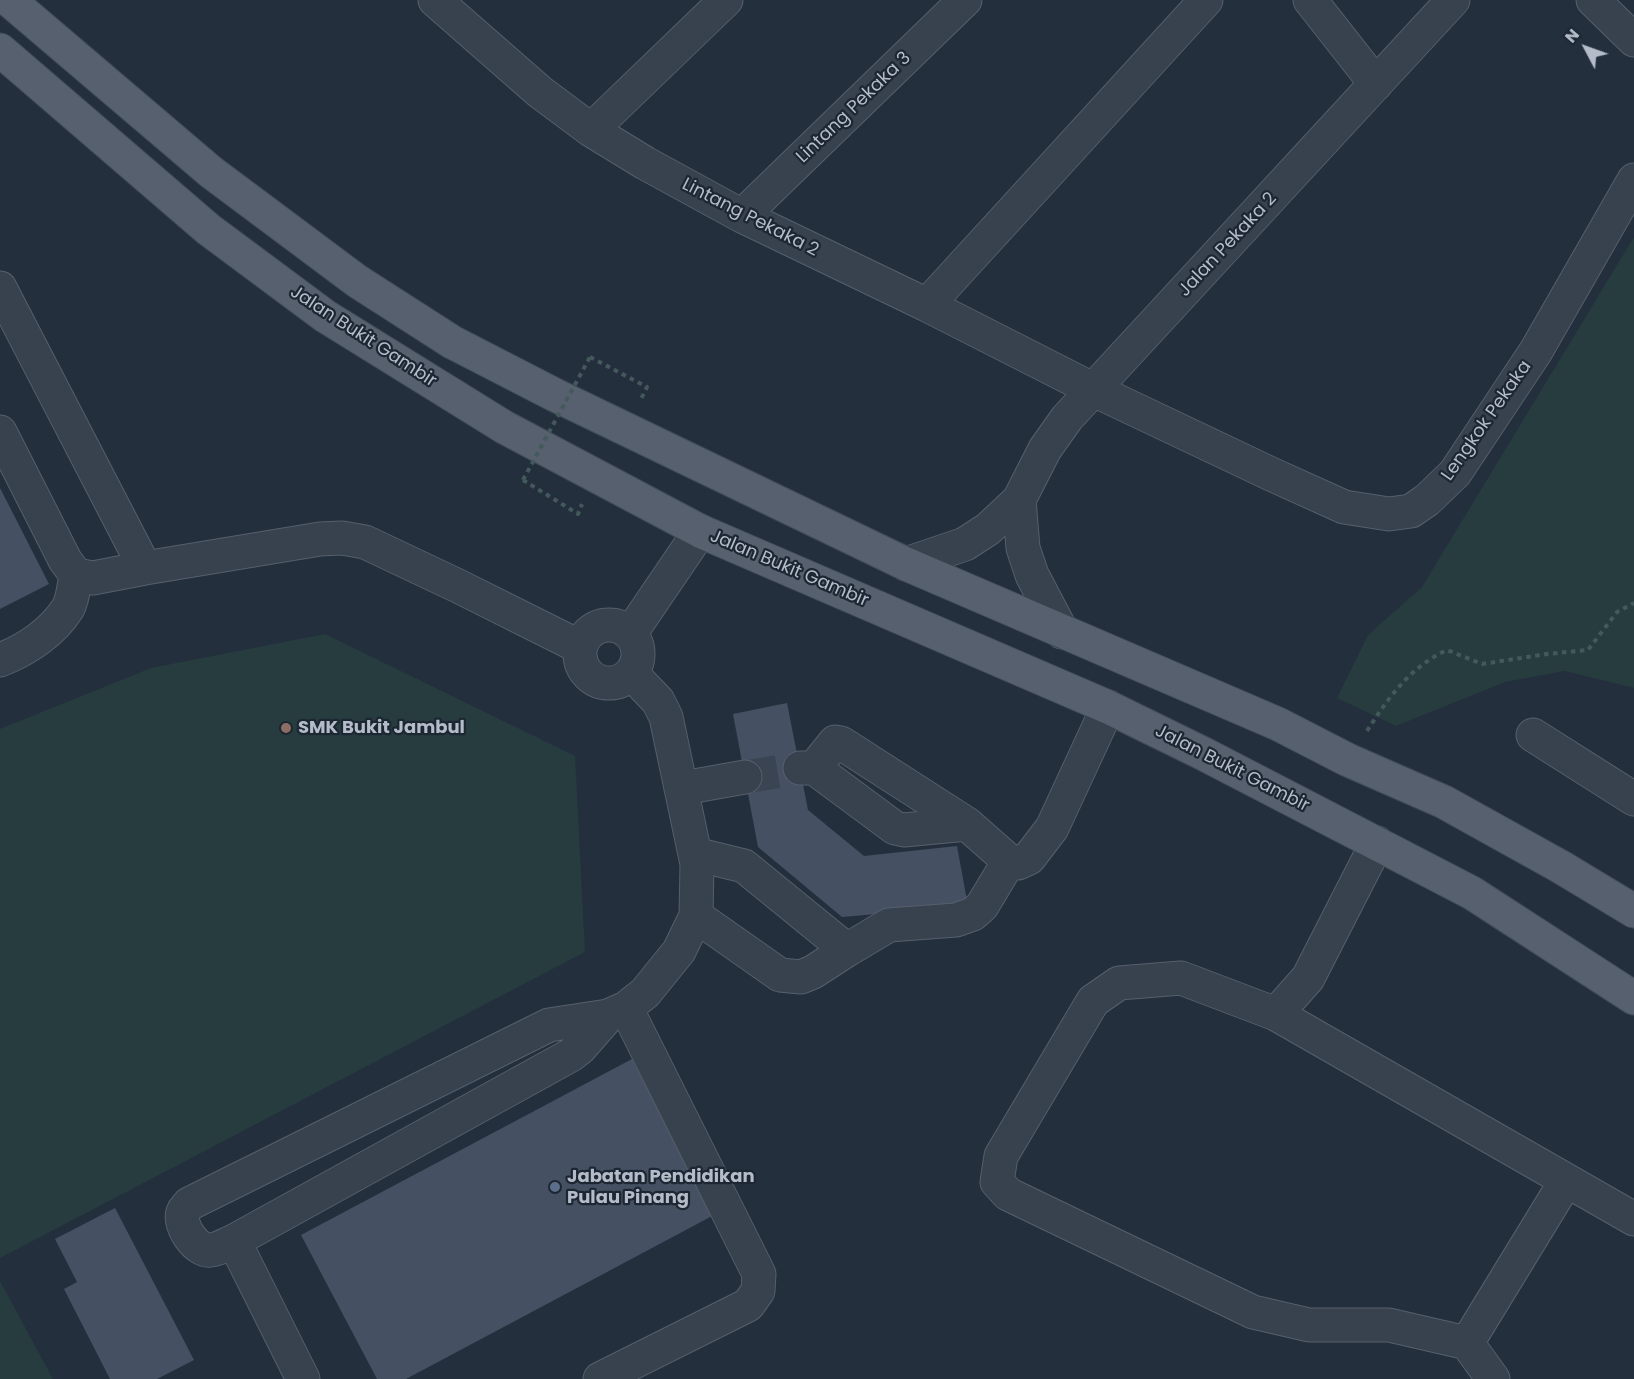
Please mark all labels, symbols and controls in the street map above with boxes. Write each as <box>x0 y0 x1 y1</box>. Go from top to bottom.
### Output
north arrow <box>1556 18 1616 78</box>
text: N <box>1559 24 1585 48</box>
street label: Lintang Pekaka 3 <box>792 48 916 168</box>
street label: Lintang Pekaka 2 <box>678 174 822 262</box>
street label: Jalan Pekaka 2 <box>1174 189 1282 301</box>
street label: Jalan Bukit Gambir <box>286 282 440 392</box>
street label: Lengkok Pekaka <box>1437 357 1537 485</box>
street label: Jalan Bukit Gambir <box>706 526 872 612</box>
place label: SMK Bukit Jambul <box>298 717 465 739</box>
marker: SMK Bukit Jambul <box>279 721 293 735</box>
street label: Jalan Bukit Gambir <box>1151 721 1313 817</box>
place label: Jabatan Pendidikan Pulau Pinang <box>567 1166 755 1208</box>
marker: Jabatan Pendidikan Pulau Pinang <box>548 1180 562 1194</box>

